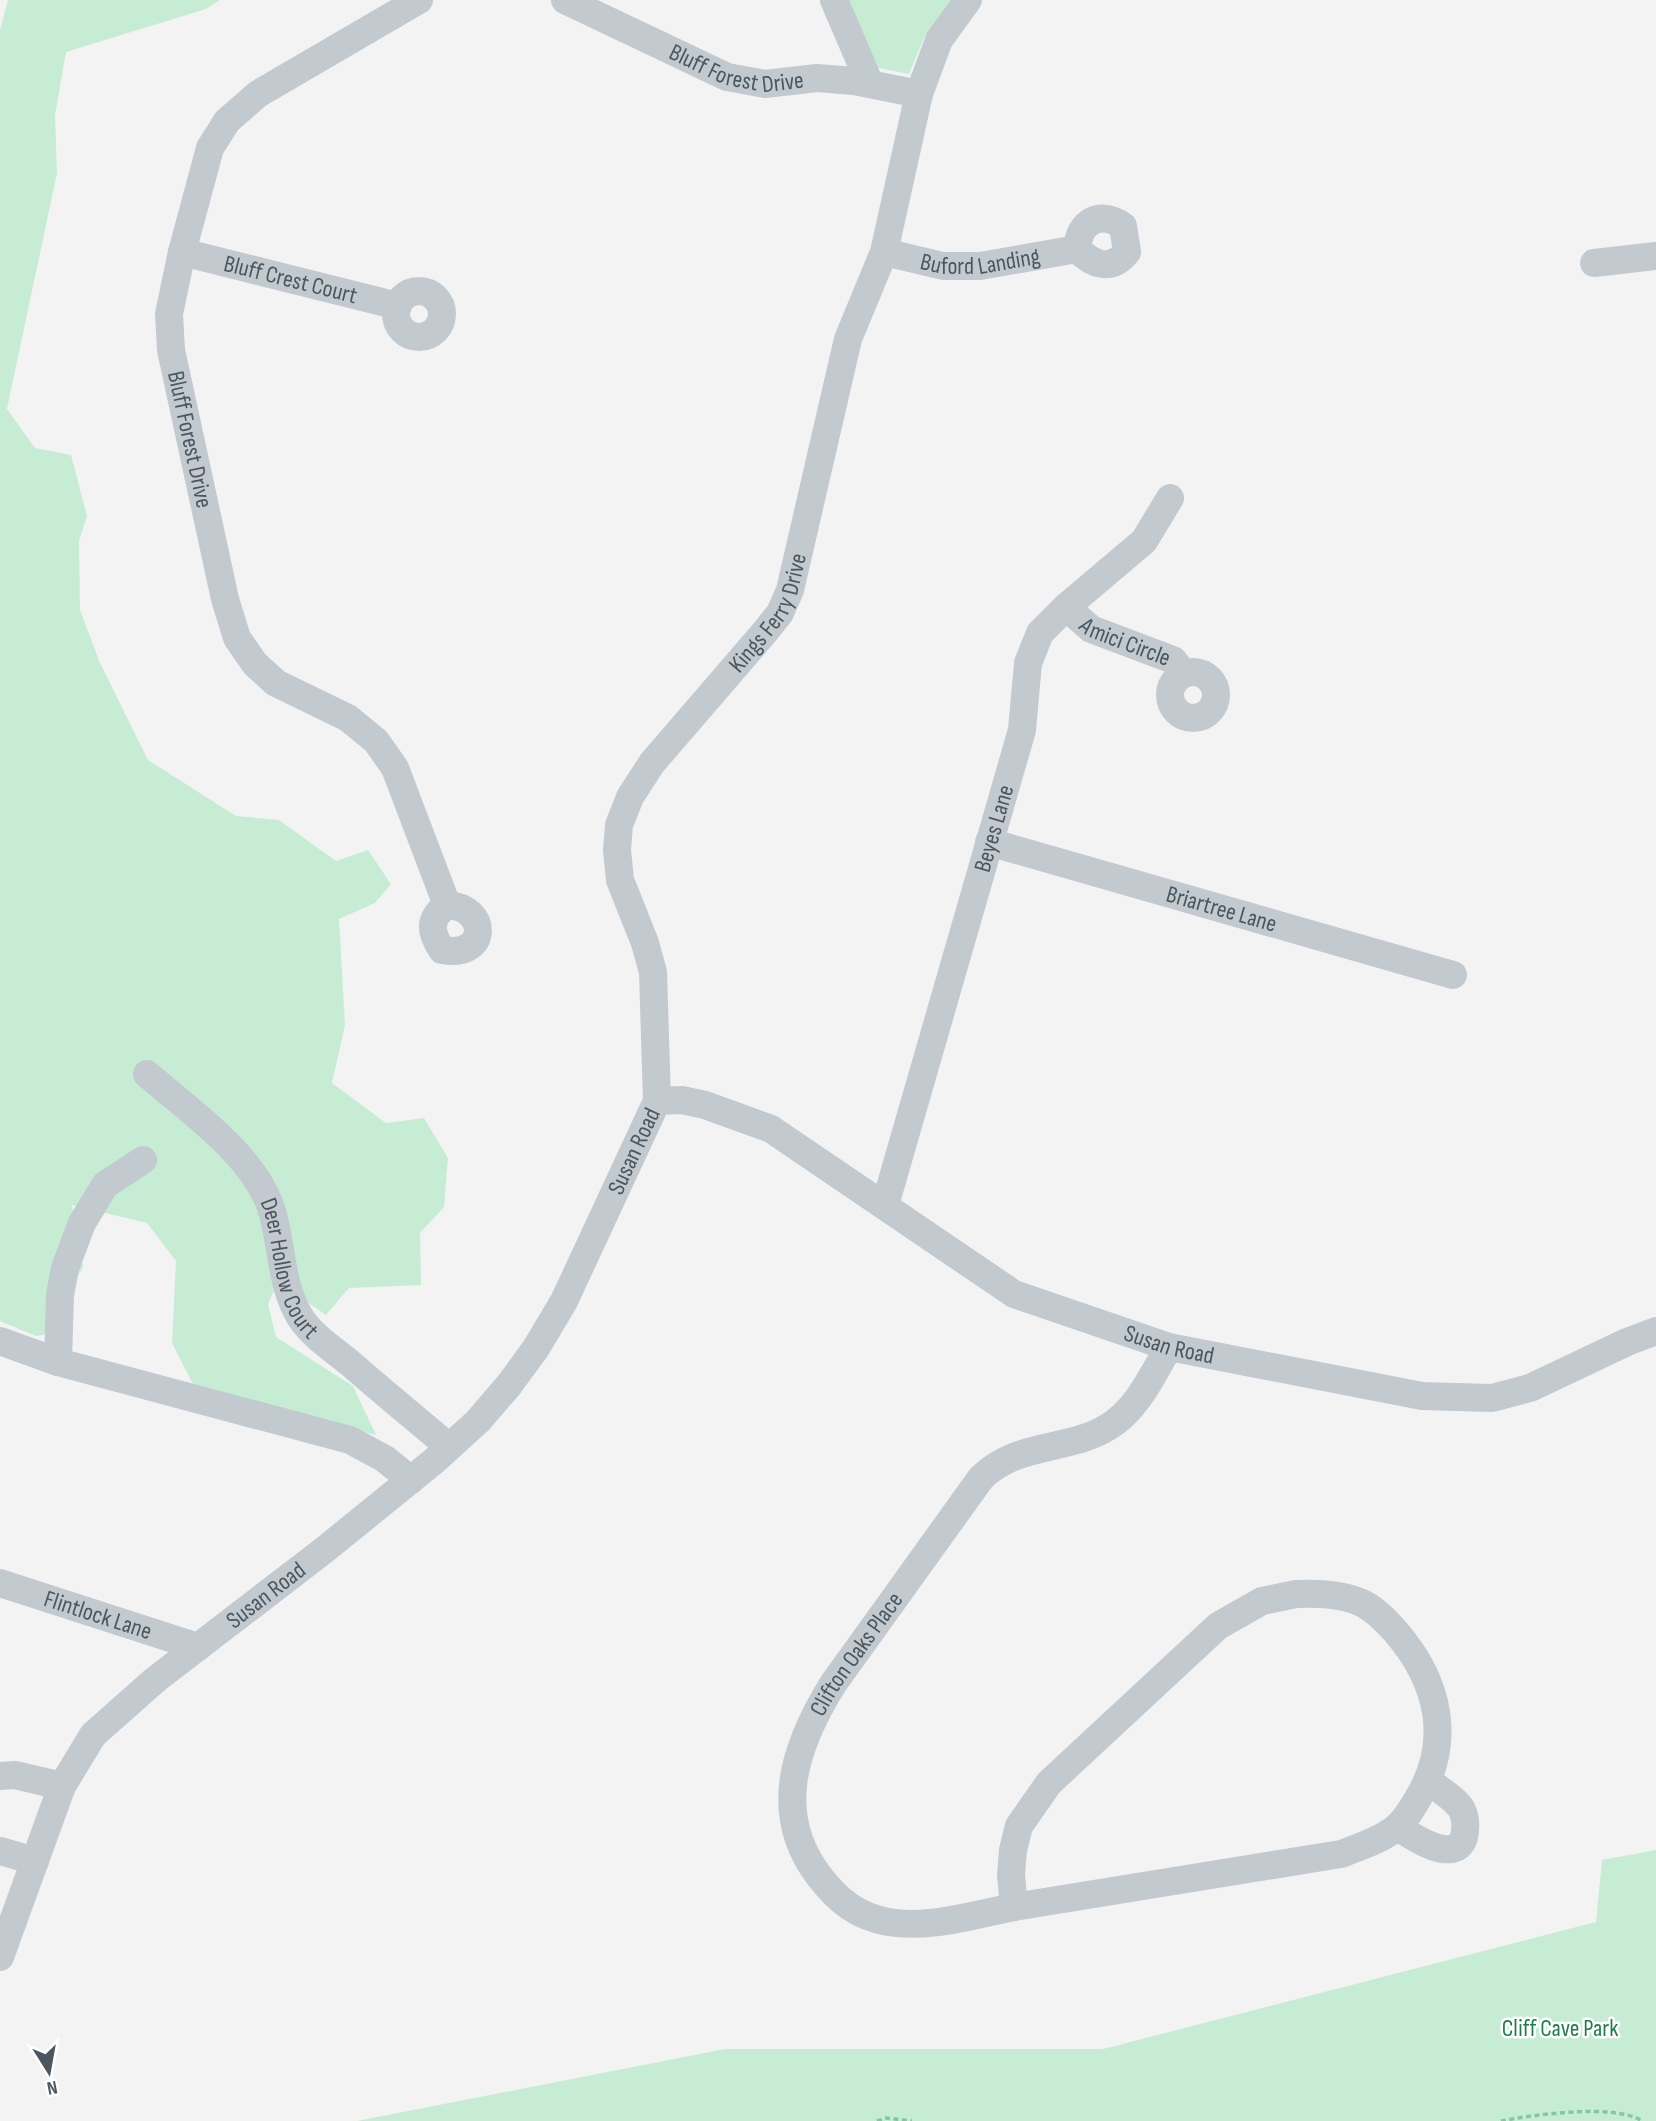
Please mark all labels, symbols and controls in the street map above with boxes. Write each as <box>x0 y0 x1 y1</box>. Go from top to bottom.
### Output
street label: Bluff Forest Drive <box>665 37 805 99</box>
street label: Buford Landing <box>918 241 1042 281</box>
street label: Bluff Crest Court <box>221 249 360 310</box>
street label: Bluff Forest Drive <box>161 368 219 511</box>
street label: Kings Ferry Drive <box>722 550 813 678</box>
street label: Amici Circle <box>1073 610 1175 672</box>
street label: Beyes Lane <box>967 781 1020 875</box>
street label: Briartree Lane <box>1163 879 1280 938</box>
street label: Susan Road <box>601 1103 666 1199</box>
street label: Deer Hollow Court <box>254 1194 325 1345</box>
street label: Susan Road <box>1120 1318 1217 1370</box>
street label: Susan Road <box>220 1555 311 1635</box>
street label: Flintlock Lane <box>41 1584 155 1646</box>
street label: Clifton Oaks Place <box>803 1586 909 1721</box>
park label: Cliff Cave Park <box>1502 2014 1618 2043</box>
north arrow <box>14 2037 84 2107</box>
text: N <box>45 2075 59 2099</box>

